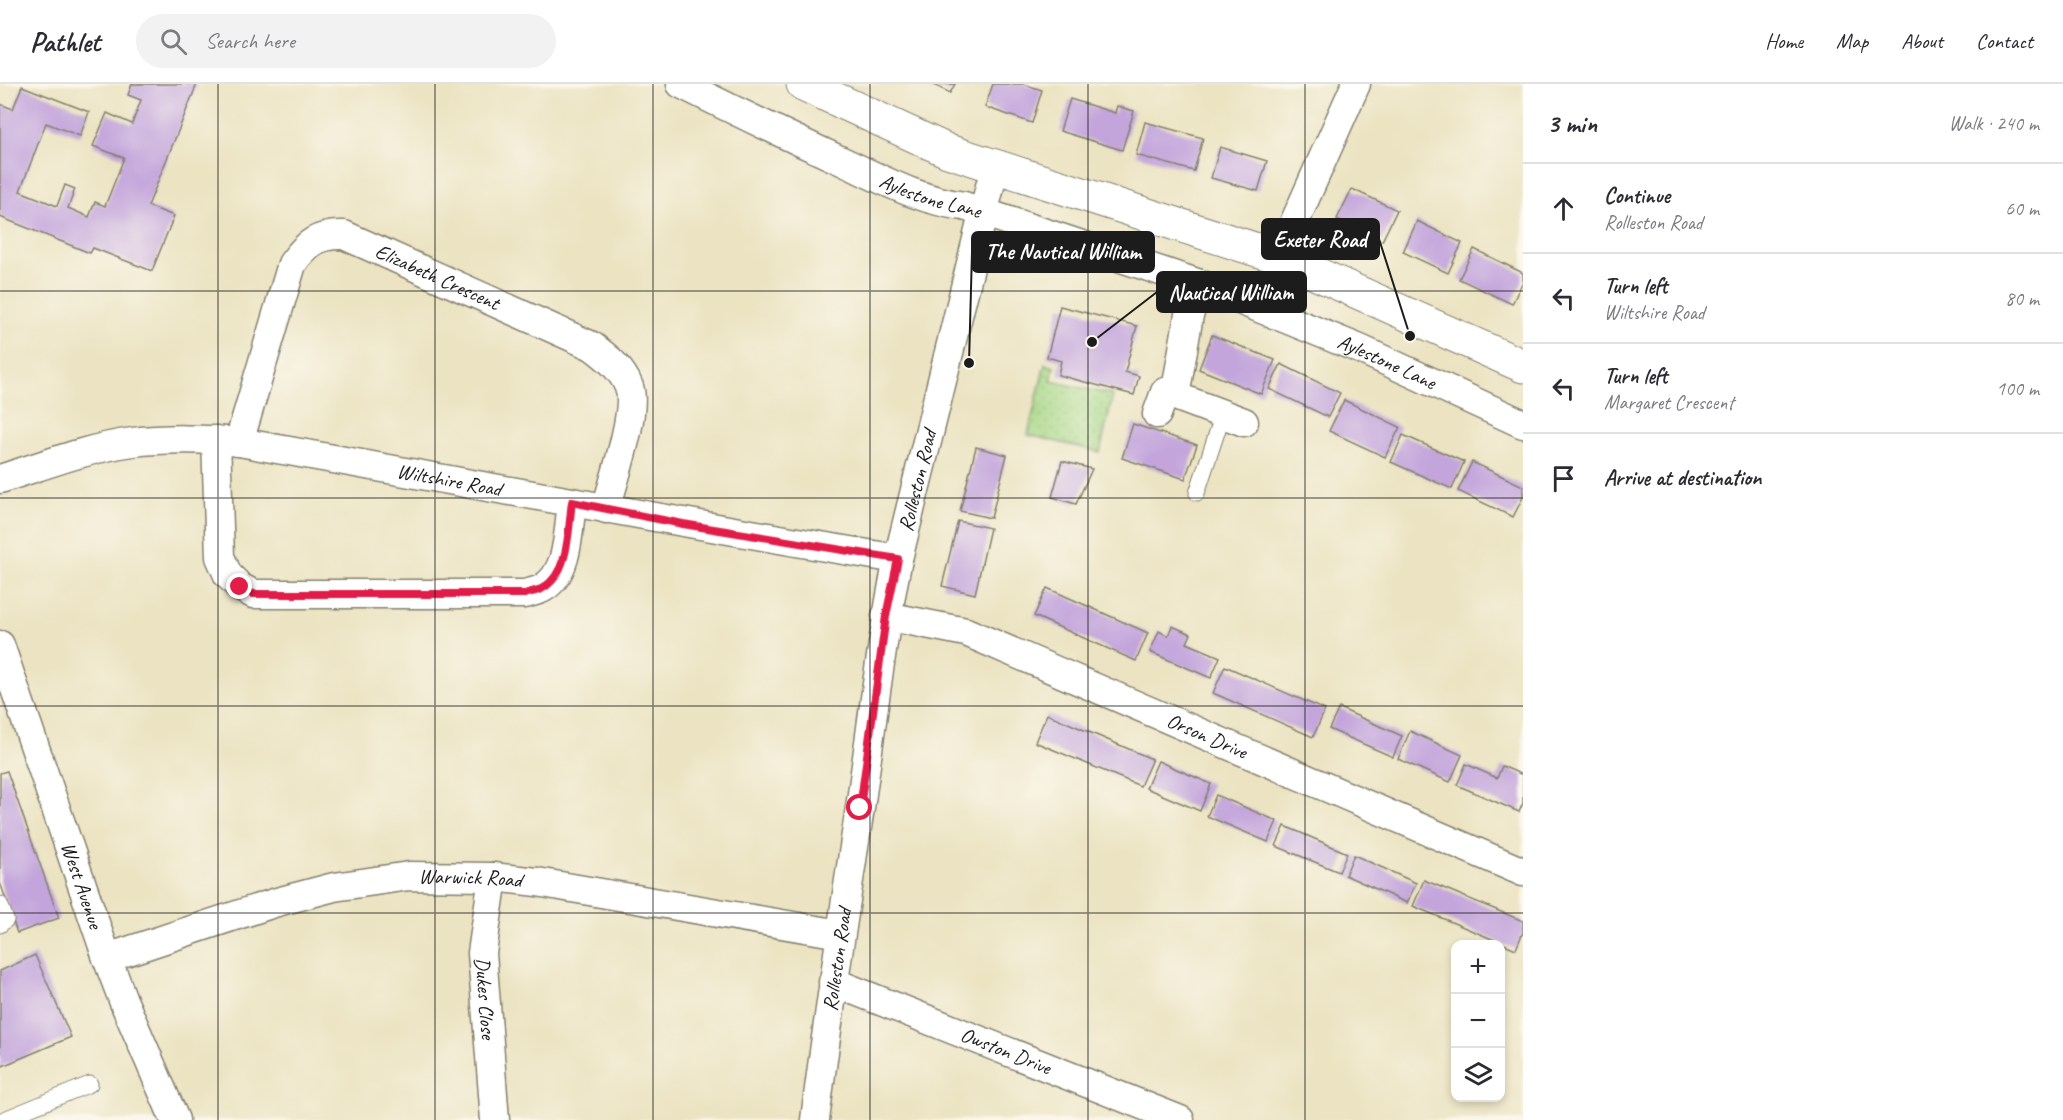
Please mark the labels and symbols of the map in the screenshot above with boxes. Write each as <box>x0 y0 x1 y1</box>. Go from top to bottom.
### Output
street label: Aylestone Lane <box>875 168 986 224</box>
callout: Exeter Road <box>1262 219 1379 259</box>
text: Exeter Road <box>1273 226 1371 254</box>
callout: The Nautical William <box>972 232 1154 272</box>
street label: Elizabeth Crescent <box>371 238 505 317</box>
text: The Nautical William <box>985 238 1143 266</box>
callout: Nautical William <box>1157 272 1306 312</box>
text: Nautical William <box>1169 279 1295 307</box>
street label: Aylestone Lane <box>1334 328 1441 396</box>
street label: Rolleston Road <box>892 424 943 534</box>
street label: Wiltshire Road <box>395 458 506 503</box>
route end <box>226 573 252 599</box>
street label: Orson Drive <box>1163 707 1252 765</box>
route start <box>846 794 872 820</box>
street label: West Avenue <box>55 839 110 934</box>
street label: Warwick Road <box>418 863 527 894</box>
street label: Rolleston Road <box>817 904 858 1013</box>
street label: Dukes Close <box>469 956 502 1042</box>
street label: Owston Drive <box>957 1021 1056 1081</box>

